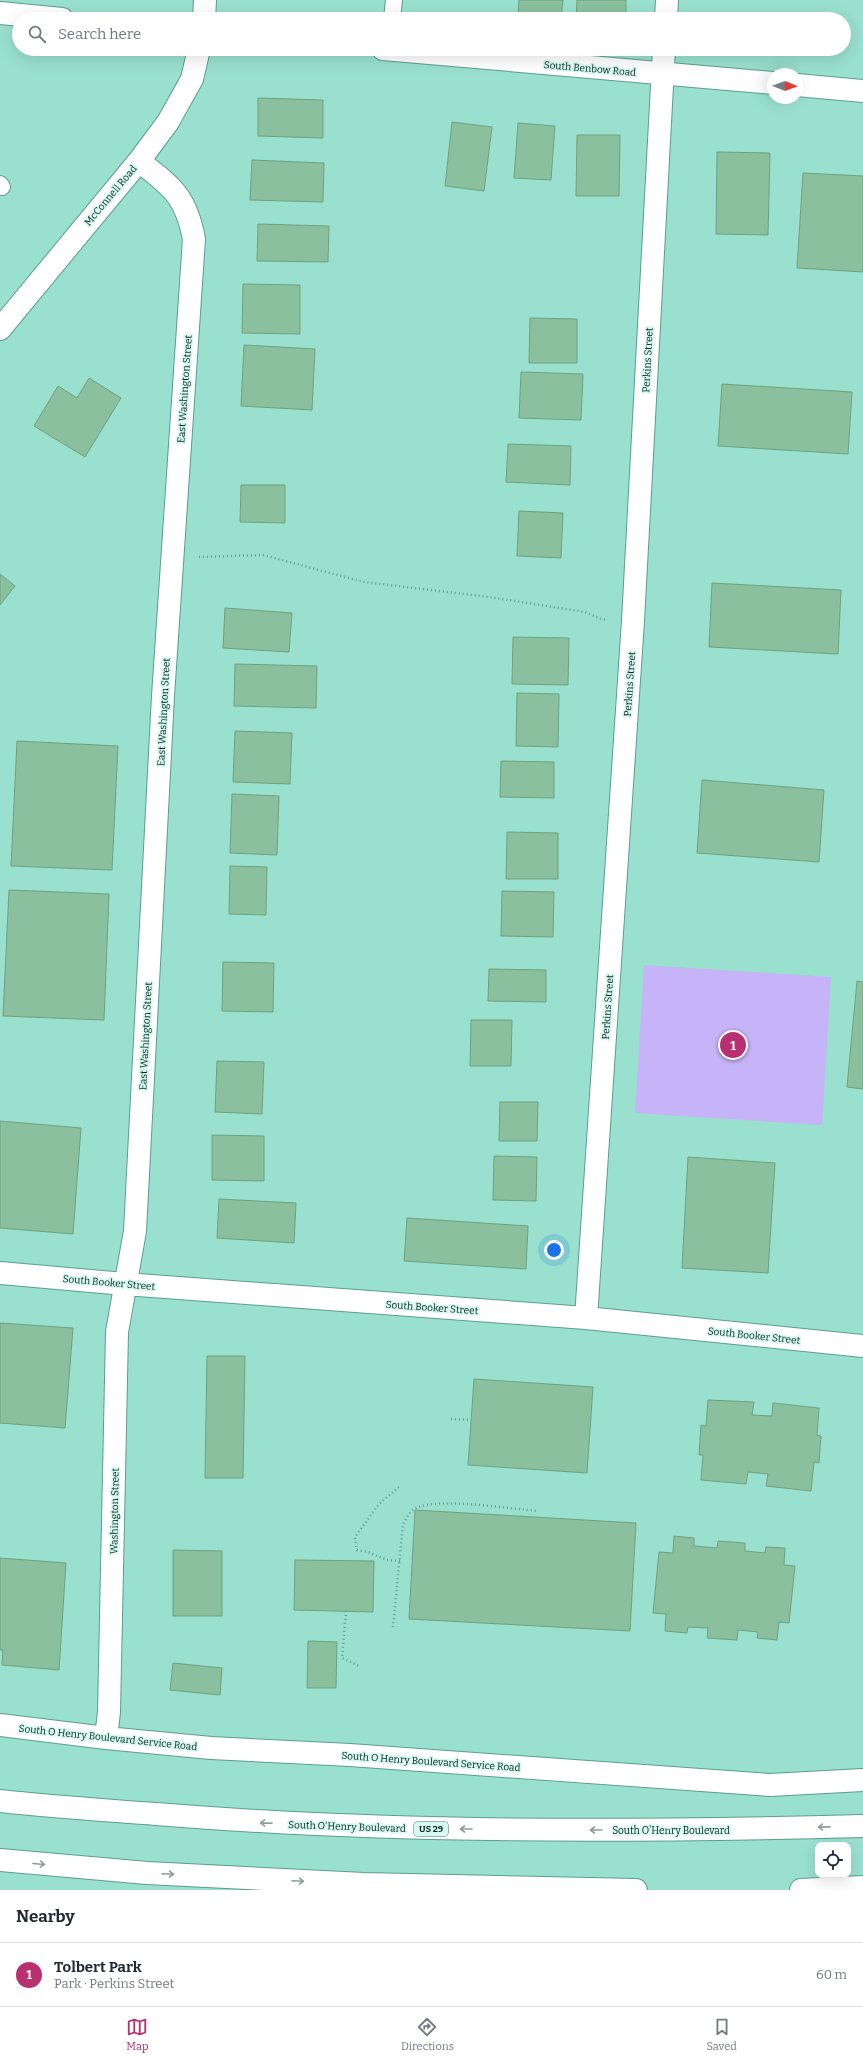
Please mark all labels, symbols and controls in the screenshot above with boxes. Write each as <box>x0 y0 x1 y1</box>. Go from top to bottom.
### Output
search box <box>12 12 851 56</box>
icon: search <box>26 23 48 45</box>
text: Search here <box>58 25 141 43</box>
street label: South Benbow Road <box>543 59 637 79</box>
north arrow <box>767 68 803 104</box>
street label: McConnell Road <box>82 163 140 228</box>
street label: Perkins Street <box>640 327 656 393</box>
street label: East Washington Street <box>175 334 195 444</box>
street label: Perkins Street <box>622 651 638 717</box>
street label: East Washington Street <box>155 657 173 766</box>
street label: Perkins Street <box>600 974 616 1040</box>
street label: East Washington Street <box>137 981 155 1090</box>
pin: 1 <box>720 1030 746 1060</box>
your location <box>544 1240 564 1260</box>
street label: South Booker Street <box>62 1273 156 1293</box>
street label: South Booker Street <box>385 1299 479 1317</box>
street label: South Booker Street <box>707 1325 801 1347</box>
street label: Washington Street <box>108 1467 122 1554</box>
street label: South O Henry Boulevard Service Road <box>18 1723 198 1753</box>
street label: South O Henry Boulevard Service Road <box>341 1750 521 1774</box>
one-way arrow <box>260 1819 273 1826</box>
street label: South O'Henry Boulevard <box>288 1819 406 1835</box>
road number: US 29 <box>414 1822 448 1836</box>
one-way arrow <box>818 1824 831 1831</box>
one-way arrow <box>460 1825 473 1833</box>
street label: South O'Henry Boulevard <box>612 1825 730 1837</box>
one-way arrow <box>590 1826 603 1834</box>
map controls <box>815 1842 851 1878</box>
button: locate <box>815 1842 851 1878</box>
one-way arrow <box>32 1860 45 1867</box>
one-way arrow <box>161 1871 174 1878</box>
one-way arrow <box>291 1877 304 1885</box>
text: Nearby <box>16 1906 75 1927</box>
text: Tolbert Park <box>54 1958 142 1976</box>
text: 1 <box>26 1967 32 1982</box>
text: 60 m <box>816 1967 847 1982</box>
text: Park · Perkins Street <box>54 1976 174 1991</box>
tab: Map <box>126 2016 148 2053</box>
tab: Directions <box>401 2016 454 2053</box>
tab: Saved <box>706 2016 737 2053</box>

